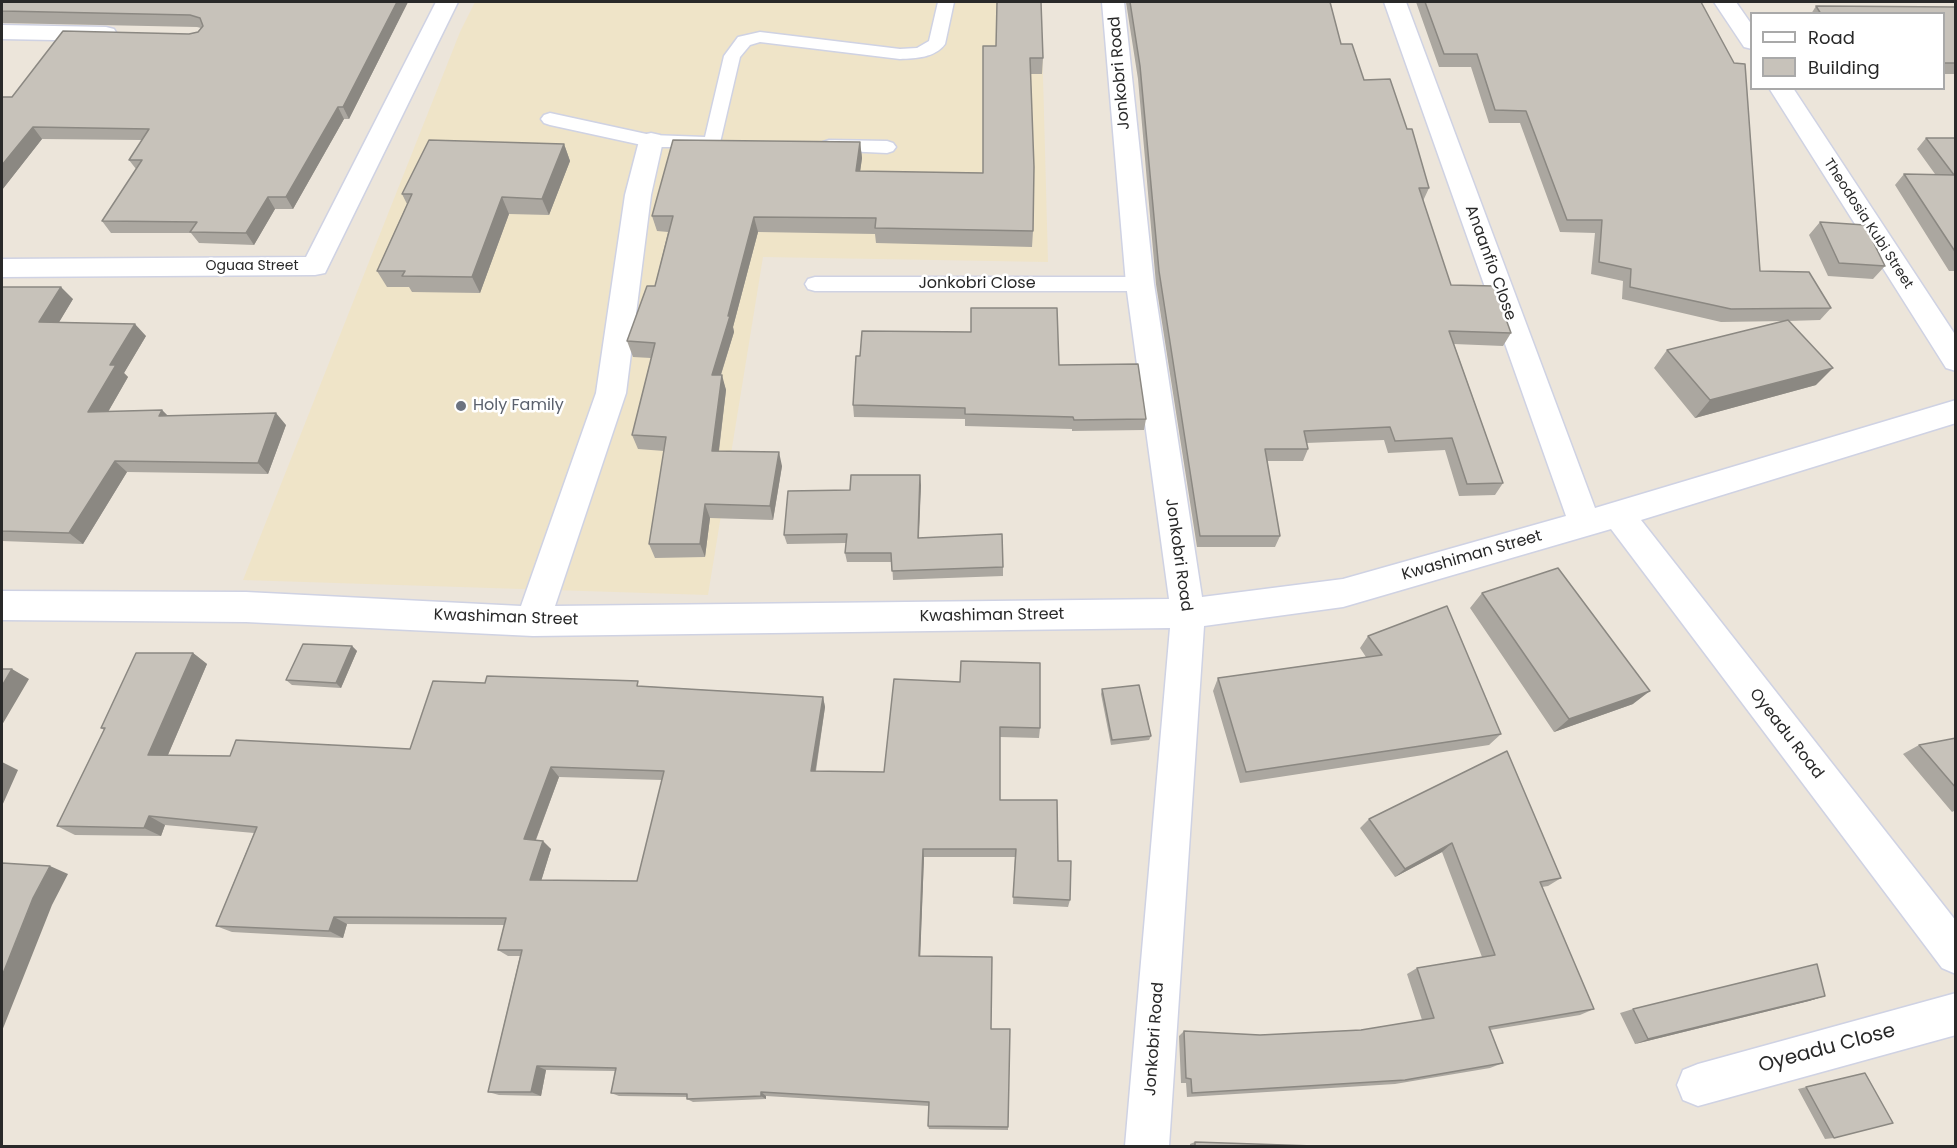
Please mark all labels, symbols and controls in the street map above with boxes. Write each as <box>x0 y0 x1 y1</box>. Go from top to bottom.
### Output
legend <box>1750 12 1945 90</box>
street label: Jonkobri Road <box>1105 15 1135 131</box>
text: Road <box>1808 25 1855 50</box>
text: Building <box>1808 55 1880 80</box>
street label: Theodosia Kubi Street <box>1820 156 1916 292</box>
street label: Anaanfio Close <box>1460 203 1520 323</box>
street label: Oguaa Street <box>205 258 299 274</box>
street label: Jonkobri Close <box>918 274 1036 294</box>
place label: Holy Family <box>473 396 564 416</box>
marker: Holy Family <box>454 399 468 413</box>
street label: Jonkobri Road <box>1161 497 1195 613</box>
street label: Kwashiman Street <box>1400 527 1544 585</box>
street label: Kwashiman Street <box>919 605 1065 627</box>
street label: Kwashiman Street <box>433 606 579 630</box>
street label: Oyeadu Road <box>1745 685 1827 783</box>
street label: Jonkobri Road <box>1141 981 1169 1097</box>
street label: Oyeadu Close <box>1756 1019 1898 1079</box>

